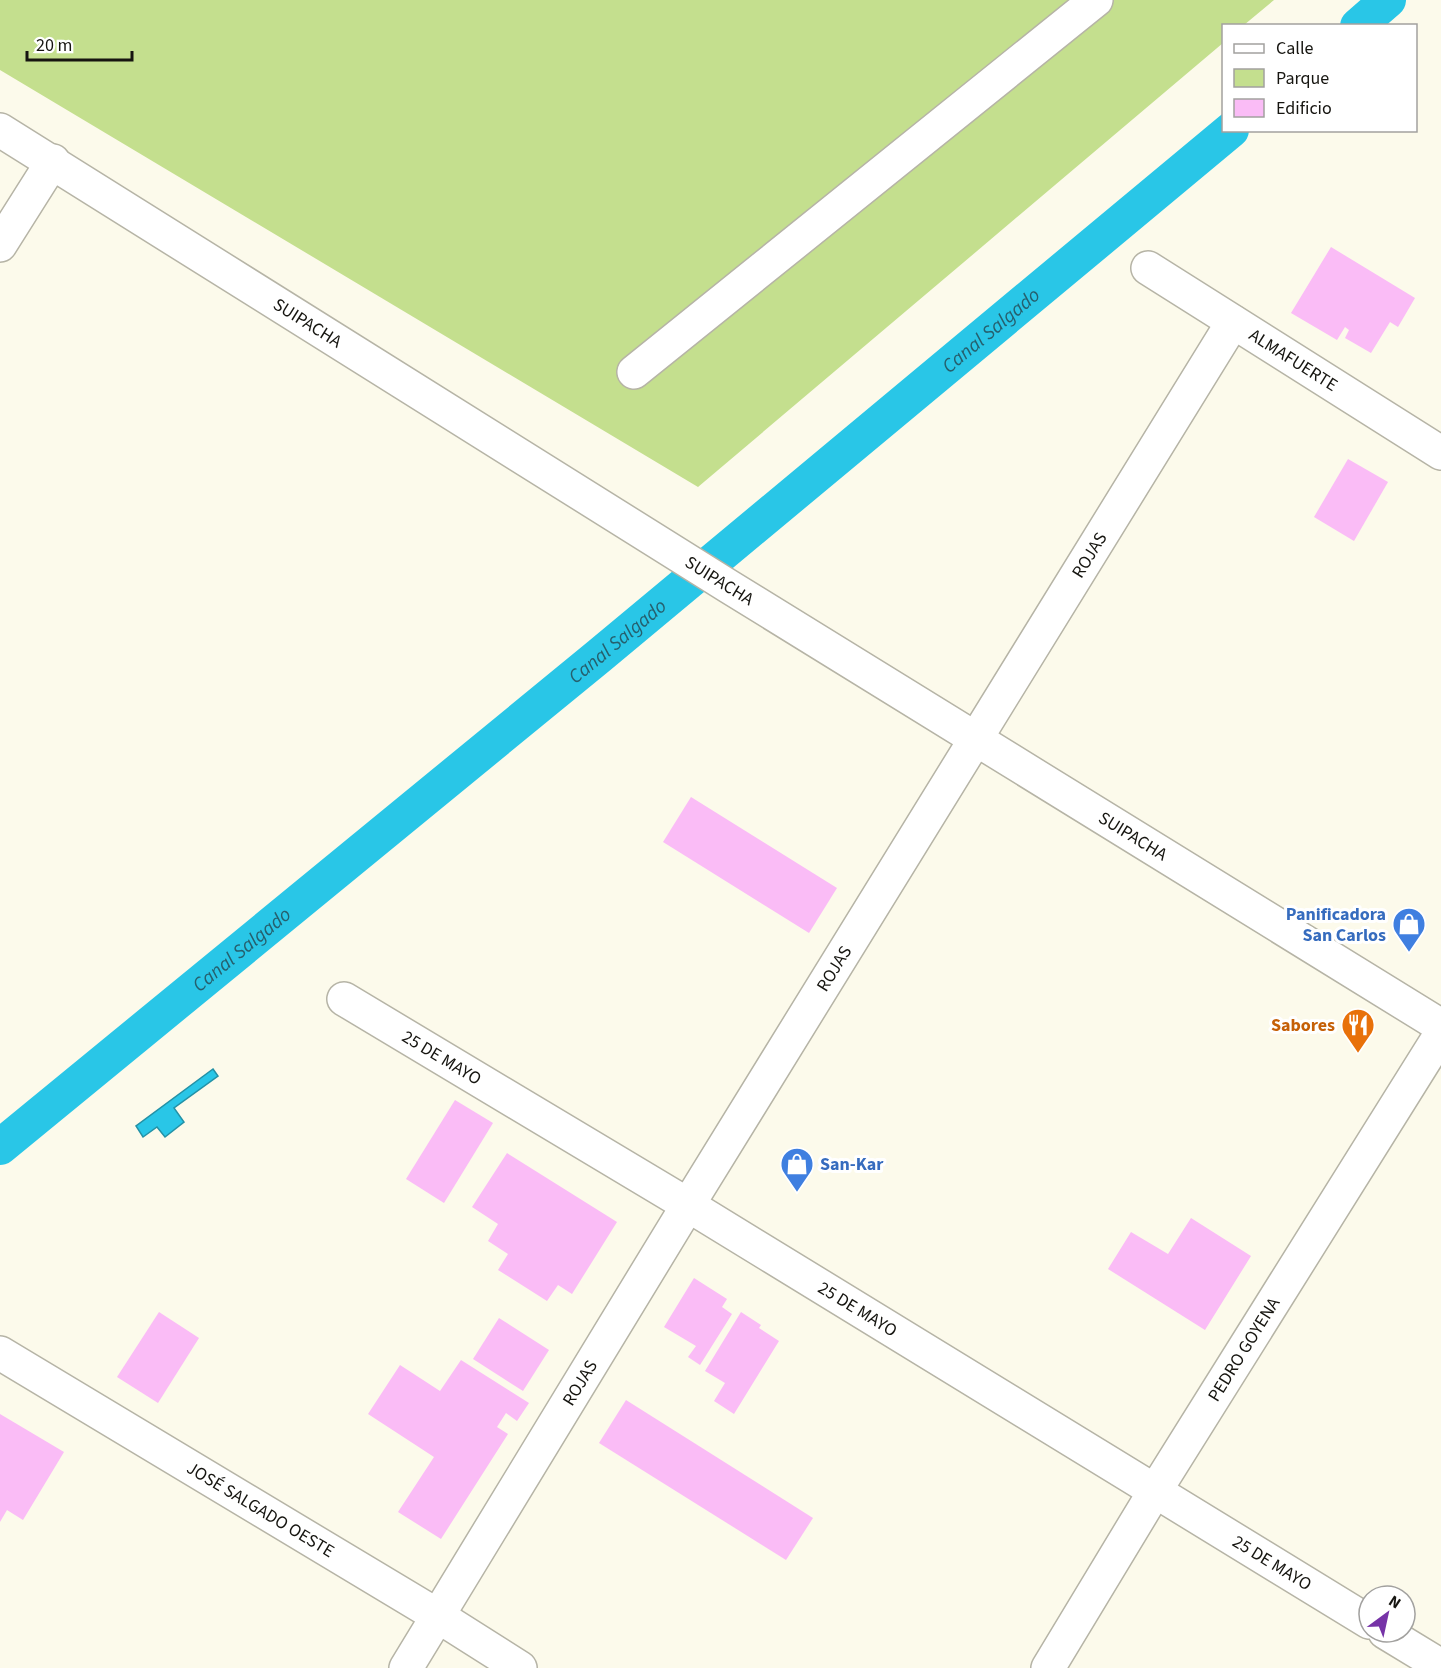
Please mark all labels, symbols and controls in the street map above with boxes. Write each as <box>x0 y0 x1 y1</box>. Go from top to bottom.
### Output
scale bar <box>27 24 132 62</box>
legend <box>1222 24 1417 132</box>
text: 20 m <box>36 33 72 58</box>
text: Calle <box>1276 36 1314 61</box>
text: Parque <box>1276 66 1329 91</box>
text: Edificio <box>1276 96 1332 121</box>
water label: Canal Salgado <box>936 282 1046 380</box>
street label: SUIPACHA <box>268 292 347 354</box>
street label: ALMAFUERTE <box>1244 323 1342 398</box>
street label: ROJAS <box>1066 528 1113 583</box>
street label: SUIPACHA <box>680 550 759 612</box>
water label: Canal Salgado <box>562 593 673 691</box>
street label: SUIPACHA <box>1094 806 1172 867</box>
water label: Canal Salgado <box>187 901 297 999</box>
place label: Panificadora San Carlos <box>1286 902 1386 948</box>
shop icon: Panificadora San Carlos <box>1391 906 1427 953</box>
street label: ROJAS <box>811 941 858 996</box>
restaurant icon: Sabores <box>1340 1007 1376 1054</box>
place label: Sabores <box>1271 1013 1335 1038</box>
street label: 25 DE MAYO <box>397 1025 486 1092</box>
shop icon: San-Kar <box>779 1146 815 1193</box>
place label: San-Kar <box>820 1152 884 1177</box>
street label: 25 DE MAYO <box>813 1276 902 1343</box>
street label: PEDRO GOYENA <box>1202 1292 1286 1407</box>
street label: ROJAS <box>557 1355 604 1411</box>
street label: JOSÉ SALGADO OESTE <box>182 1456 339 1564</box>
street label: 25 DE MAYO <box>1228 1529 1316 1597</box>
north arrow <box>1357 1584 1417 1644</box>
text: N <box>1384 1590 1405 1614</box>

